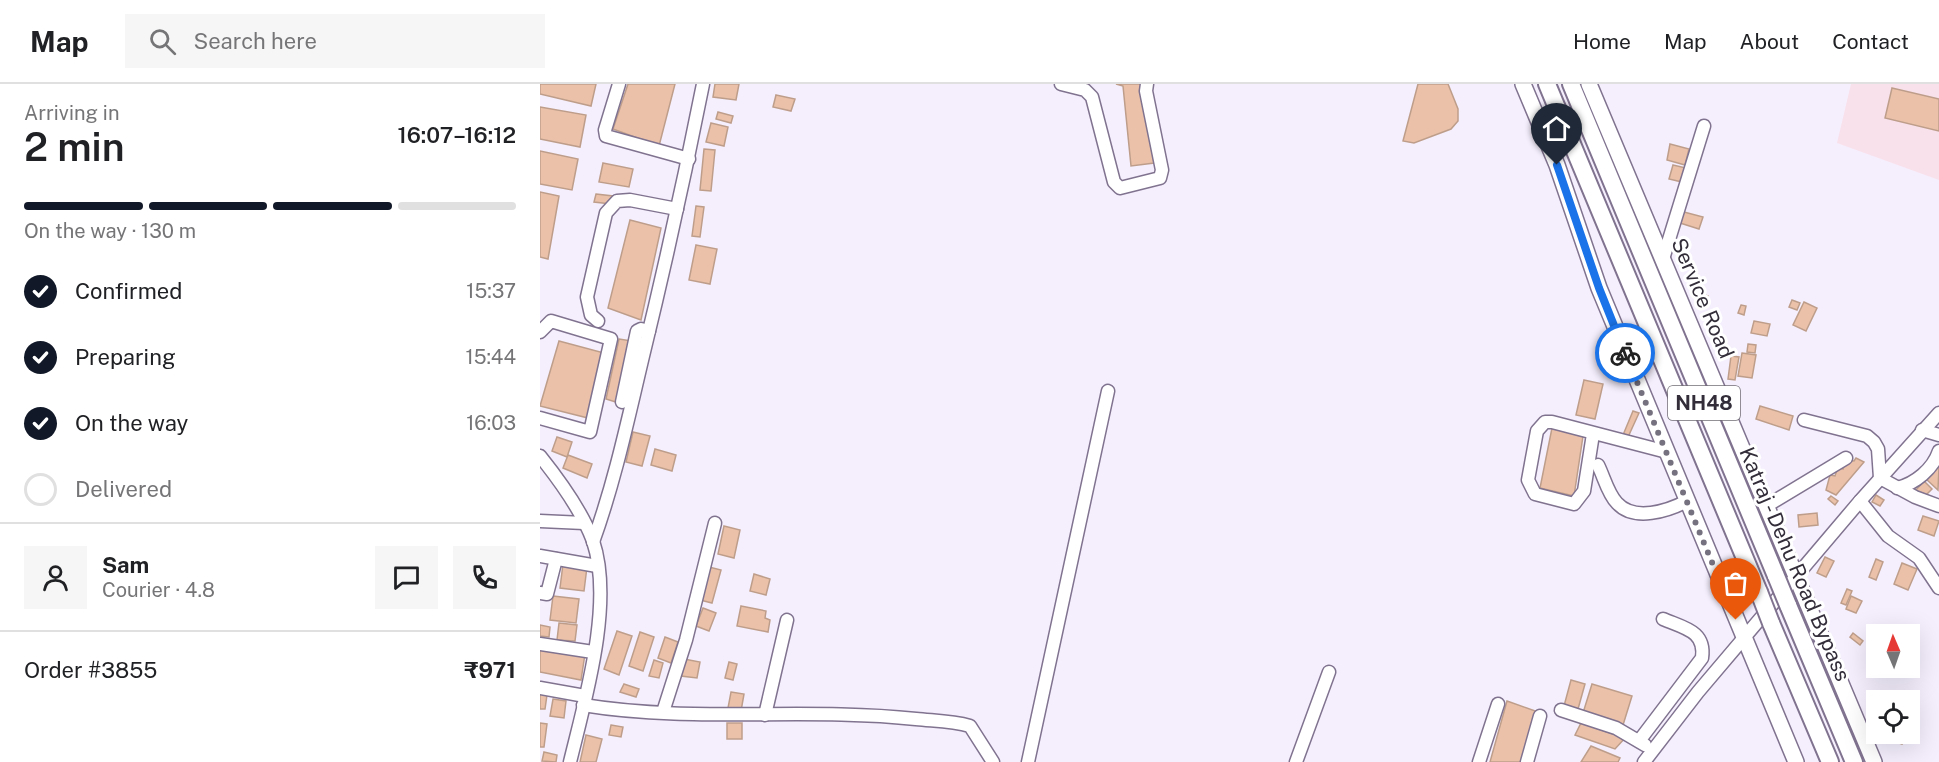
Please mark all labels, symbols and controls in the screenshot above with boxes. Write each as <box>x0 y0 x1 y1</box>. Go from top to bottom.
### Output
search box <box>125 14 545 68</box>
text: Map <box>30 25 89 58</box>
icon: search <box>146 25 179 58</box>
text: Search here <box>194 28 317 54</box>
text: Home <box>1573 29 1631 54</box>
text: Map <box>1664 29 1707 54</box>
text: About <box>1740 29 1799 54</box>
text: Contact <box>1832 29 1909 54</box>
text: Arriving in <box>24 101 119 125</box>
pin <box>1531 103 1582 165</box>
icon: home <box>1540 112 1573 145</box>
text: 16:07–16:12 <box>397 122 516 148</box>
text: 2 min <box>24 124 125 170</box>
text: On the way · 130 m <box>24 219 196 243</box>
street label: Service Road <box>1666 234 1740 362</box>
icon: check <box>24 275 57 308</box>
text: Confirmed <box>75 278 182 304</box>
text: 15:37 <box>466 279 516 303</box>
courier <box>1595 323 1655 383</box>
icon: bike <box>1609 337 1642 370</box>
icon: check <box>24 341 57 374</box>
text: Preparing <box>75 344 176 370</box>
text: 15:44 <box>466 345 516 369</box>
road number: NH48 <box>1668 386 1740 420</box>
icon: check <box>24 407 57 440</box>
text: On the way <box>75 410 188 436</box>
text: 16:03 <box>466 411 516 435</box>
street label: Katraj - Dehu Road Bypass <box>1734 443 1856 685</box>
text: Delivered <box>75 476 172 502</box>
button: person <box>24 546 87 609</box>
button: chat <box>375 546 438 609</box>
button: phone <box>453 546 516 609</box>
text: Sam <box>102 552 149 578</box>
pin <box>1710 558 1761 620</box>
icon: bag <box>1719 567 1752 600</box>
text: Courier · 4.8 <box>102 578 215 602</box>
north arrow <box>1866 624 1920 678</box>
map controls <box>1866 624 1920 744</box>
text: Order #3855 <box>24 657 157 683</box>
text: ₹971 <box>464 657 516 683</box>
button: locate <box>1866 690 1920 744</box>

